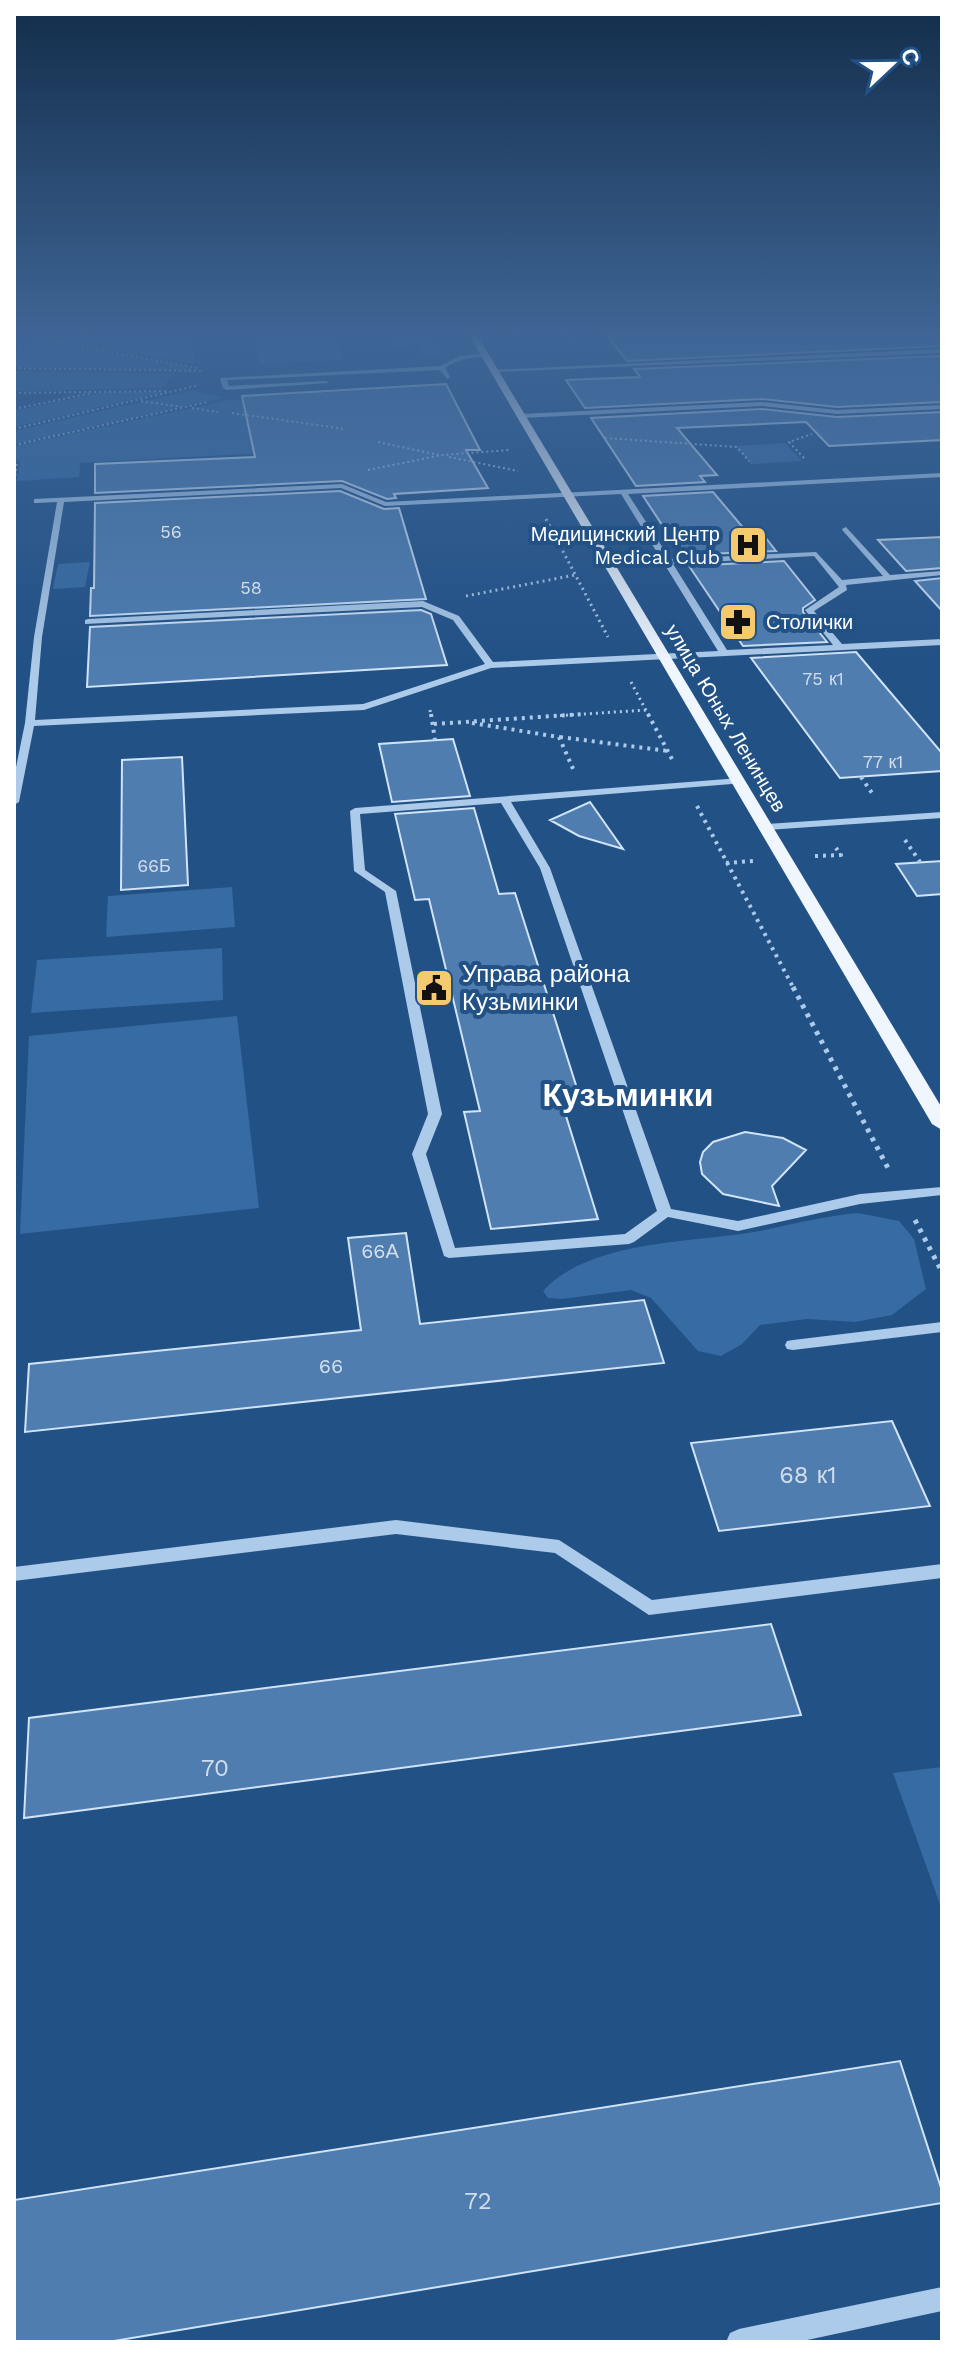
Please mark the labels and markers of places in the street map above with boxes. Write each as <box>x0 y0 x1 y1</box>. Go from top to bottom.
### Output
place label: Медицинский Центр Medical Club <box>531 522 720 569</box>
hospital icon: Медицинский Центр Medical Club <box>727 524 769 566</box>
pharmacy icon: Столички <box>717 601 759 643</box>
place label: Столички <box>766 610 853 634</box>
place label: Управа района Кузьминки <box>462 960 631 1016</box>
public building icon: Управа района Кузьминки <box>413 967 455 1009</box>

